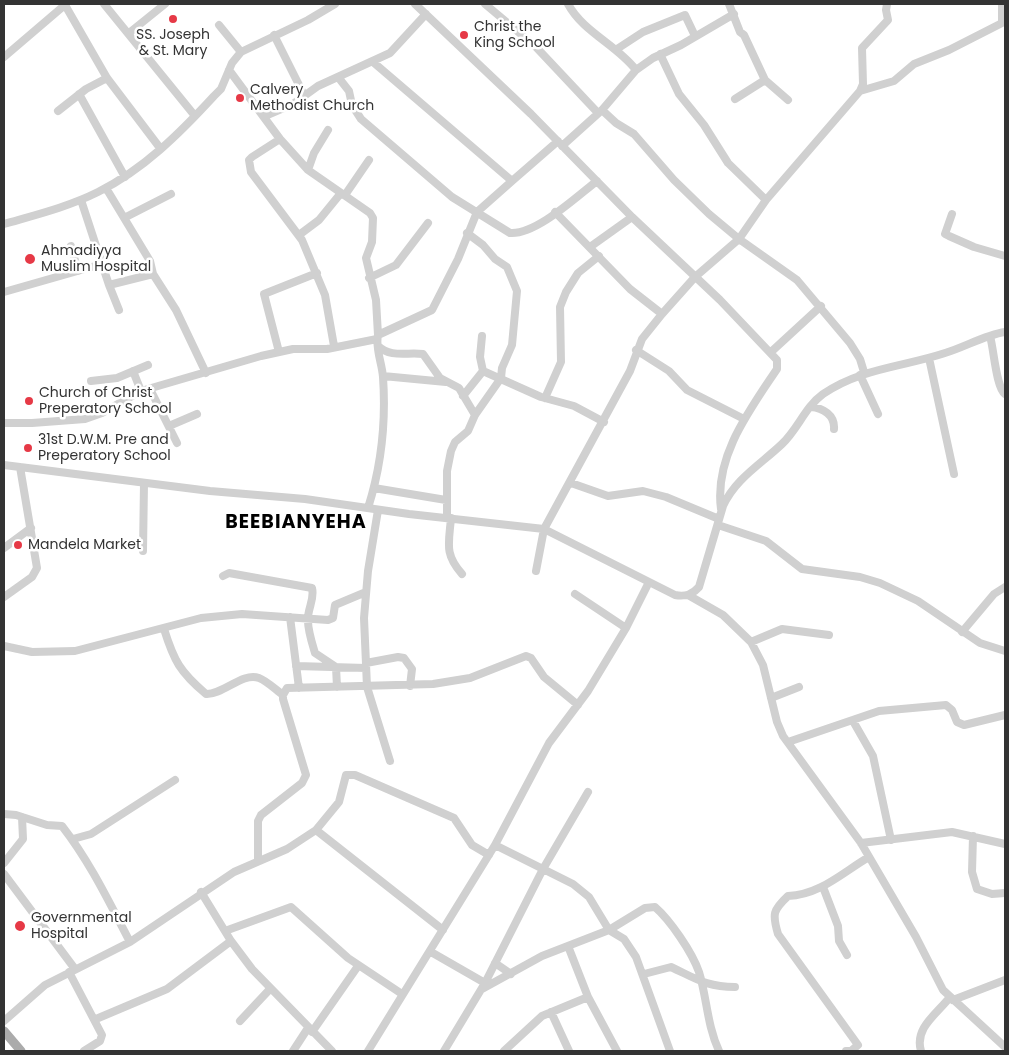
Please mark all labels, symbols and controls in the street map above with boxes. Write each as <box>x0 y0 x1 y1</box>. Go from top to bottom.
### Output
marker: SS. Joseph & St. Mary <box>167 13 179 25</box>
place label: Christ the King School <box>474 19 555 52</box>
place label: SS. Joseph & St. Mary <box>136 27 210 59</box>
marker: Christ the King School <box>458 29 470 41</box>
place label: Calvery Methodist Church <box>250 82 374 114</box>
marker: Calvery Methodist Church <box>234 92 246 104</box>
place label: Ahmadiyya Muslim Hospital <box>41 243 151 276</box>
marker: Ahmadiyya Muslim Hospital <box>23 252 37 266</box>
place label: Church of Christ Preperatory School <box>39 385 172 418</box>
marker: Church of Christ Preperatory School <box>23 395 35 407</box>
place label: 31st D.W.M. Pre and Preperatory School <box>38 432 171 464</box>
marker: 31st D.W.M. Pre and Preperatory School <box>22 442 34 454</box>
district label: BEEBIANYEHA <box>224 512 368 534</box>
place label: Mandela Market <box>28 537 141 553</box>
marker: Mandela Market <box>12 539 24 551</box>
place label: Governmental Hospital <box>31 910 132 942</box>
marker: Governmental Hospital <box>13 919 27 933</box>

